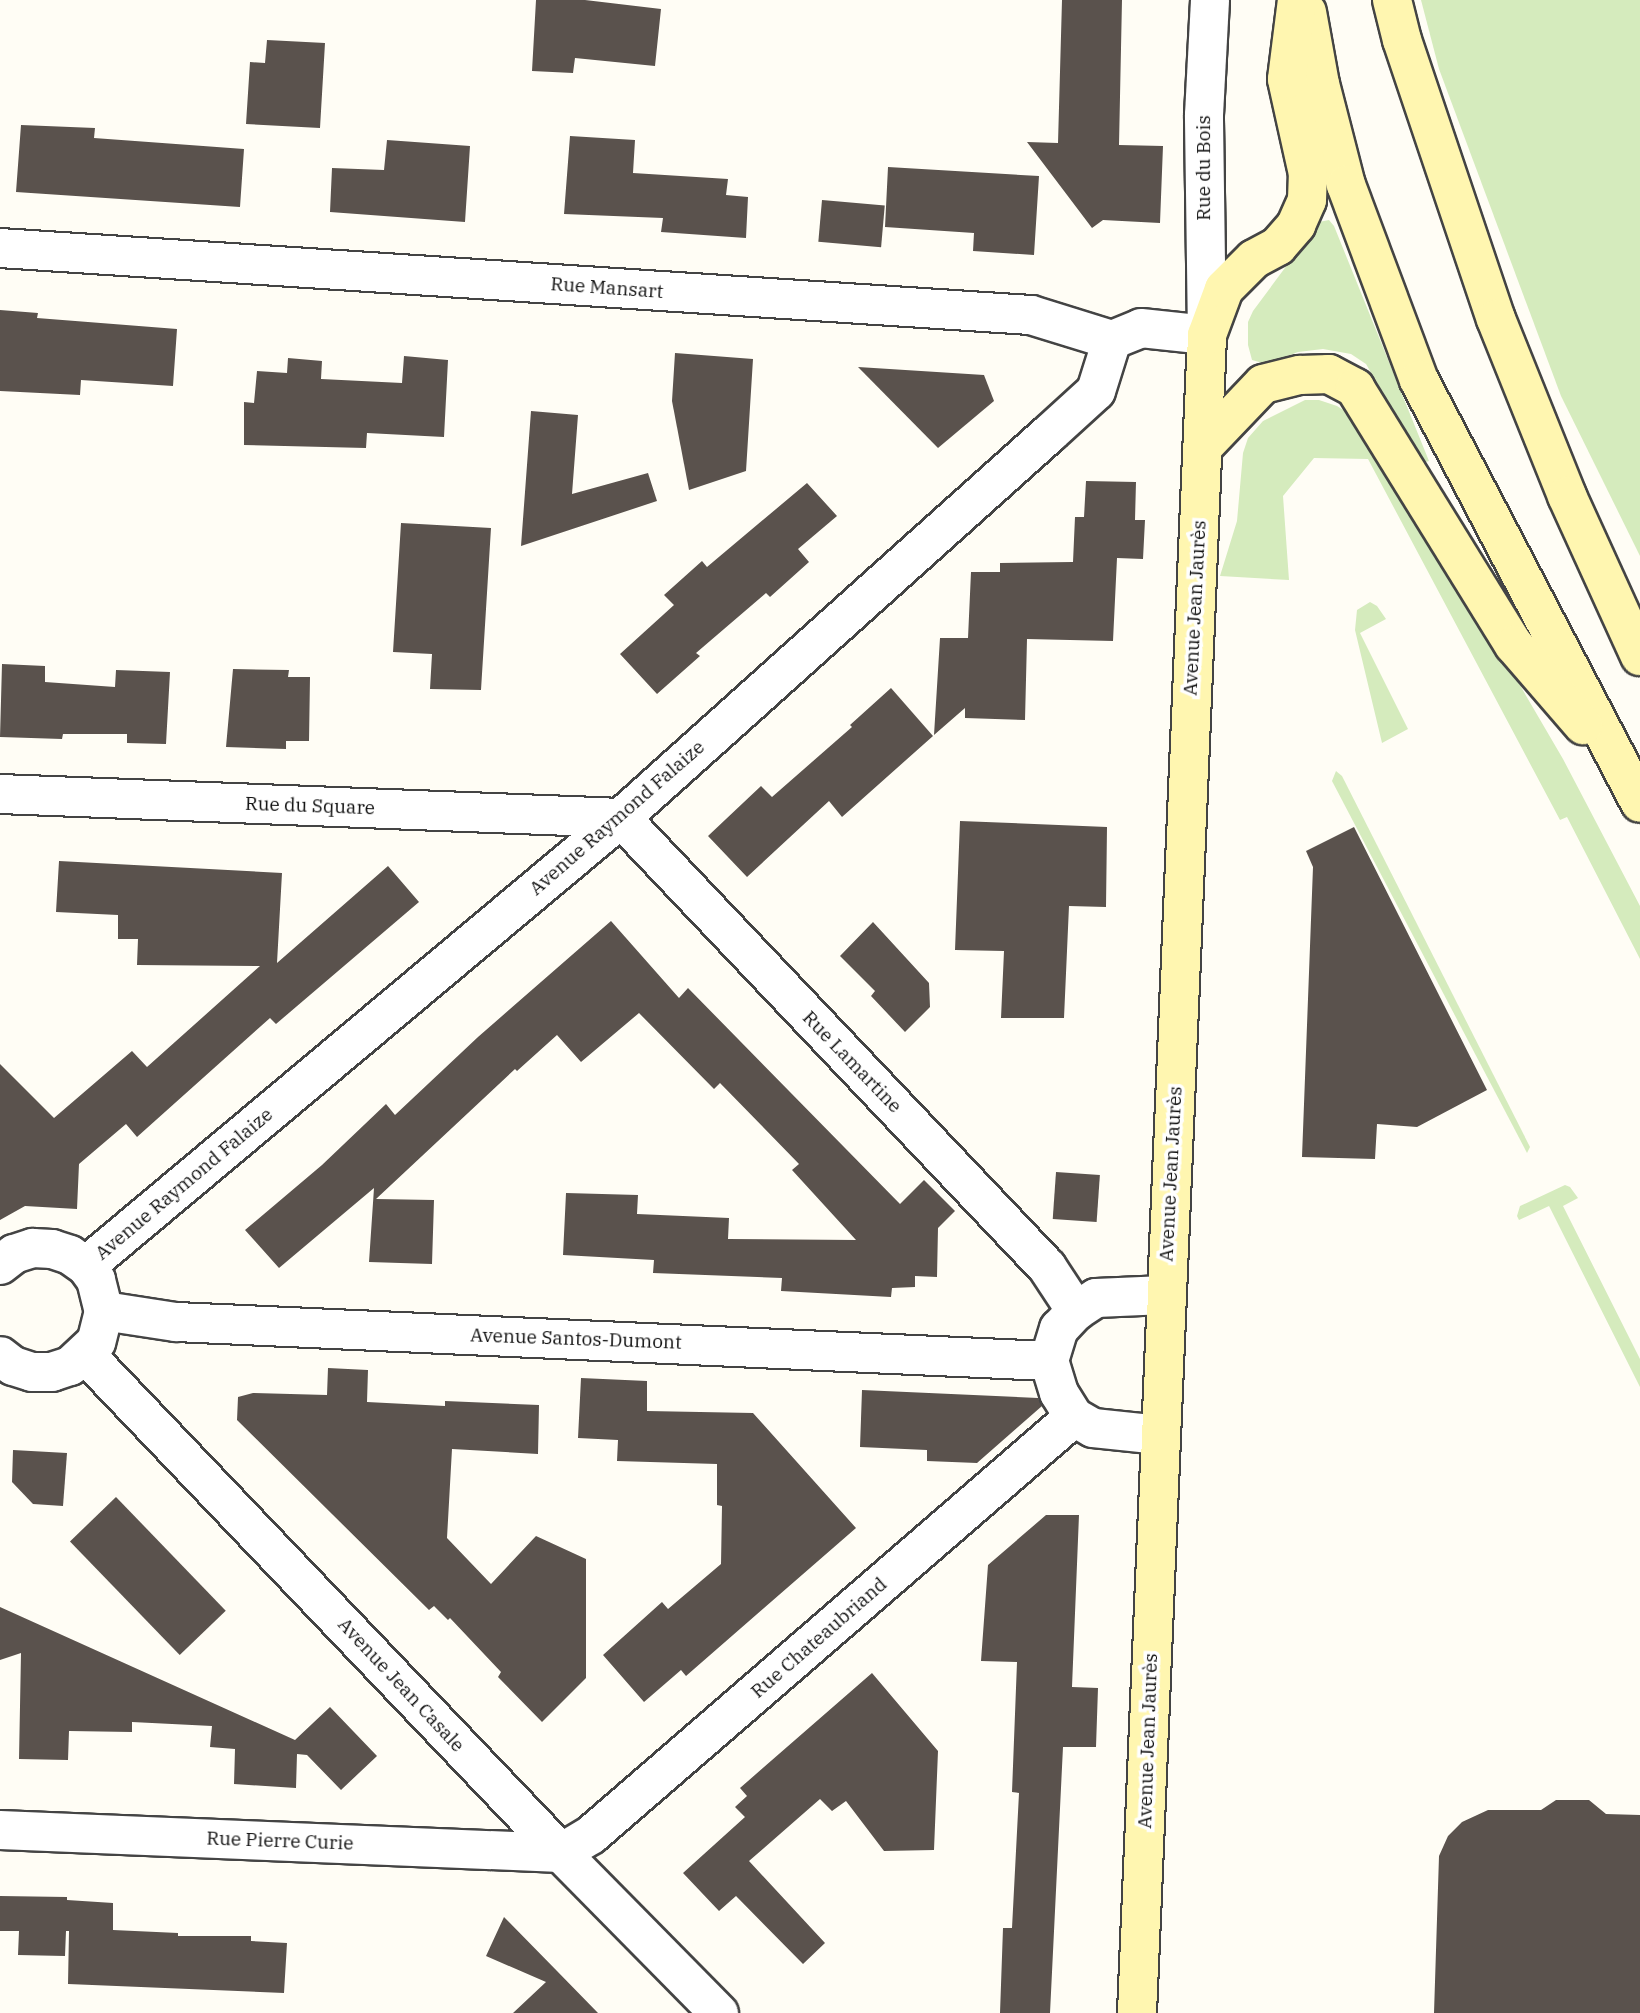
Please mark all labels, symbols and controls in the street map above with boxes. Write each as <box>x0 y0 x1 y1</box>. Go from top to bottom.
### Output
street label: Rue du Bois <box>1193 115 1215 221</box>
street label: Rue Mansart <box>550 273 664 303</box>
street label: Avenue Jean Jaurès <box>1179 520 1211 696</box>
street label: Avenue Raymond Falaize <box>525 736 709 900</box>
street label: Rue du Square <box>245 792 375 820</box>
street label: Rue Lamartine <box>798 1006 906 1118</box>
street label: Avenue Jean Jaurès <box>1155 1086 1187 1262</box>
street label: Avenue Raymond Falaize <box>91 1103 277 1265</box>
street label: Avenue Santos-Dumont <box>470 1324 682 1354</box>
street label: Rue Chateaubriand <box>746 1573 892 1703</box>
street label: Avenue Jean Casale <box>333 1613 469 1757</box>
street label: Avenue Jean Jaurès <box>1134 1653 1162 1829</box>
street label: Rue Pierre Curie <box>206 1827 354 1855</box>

